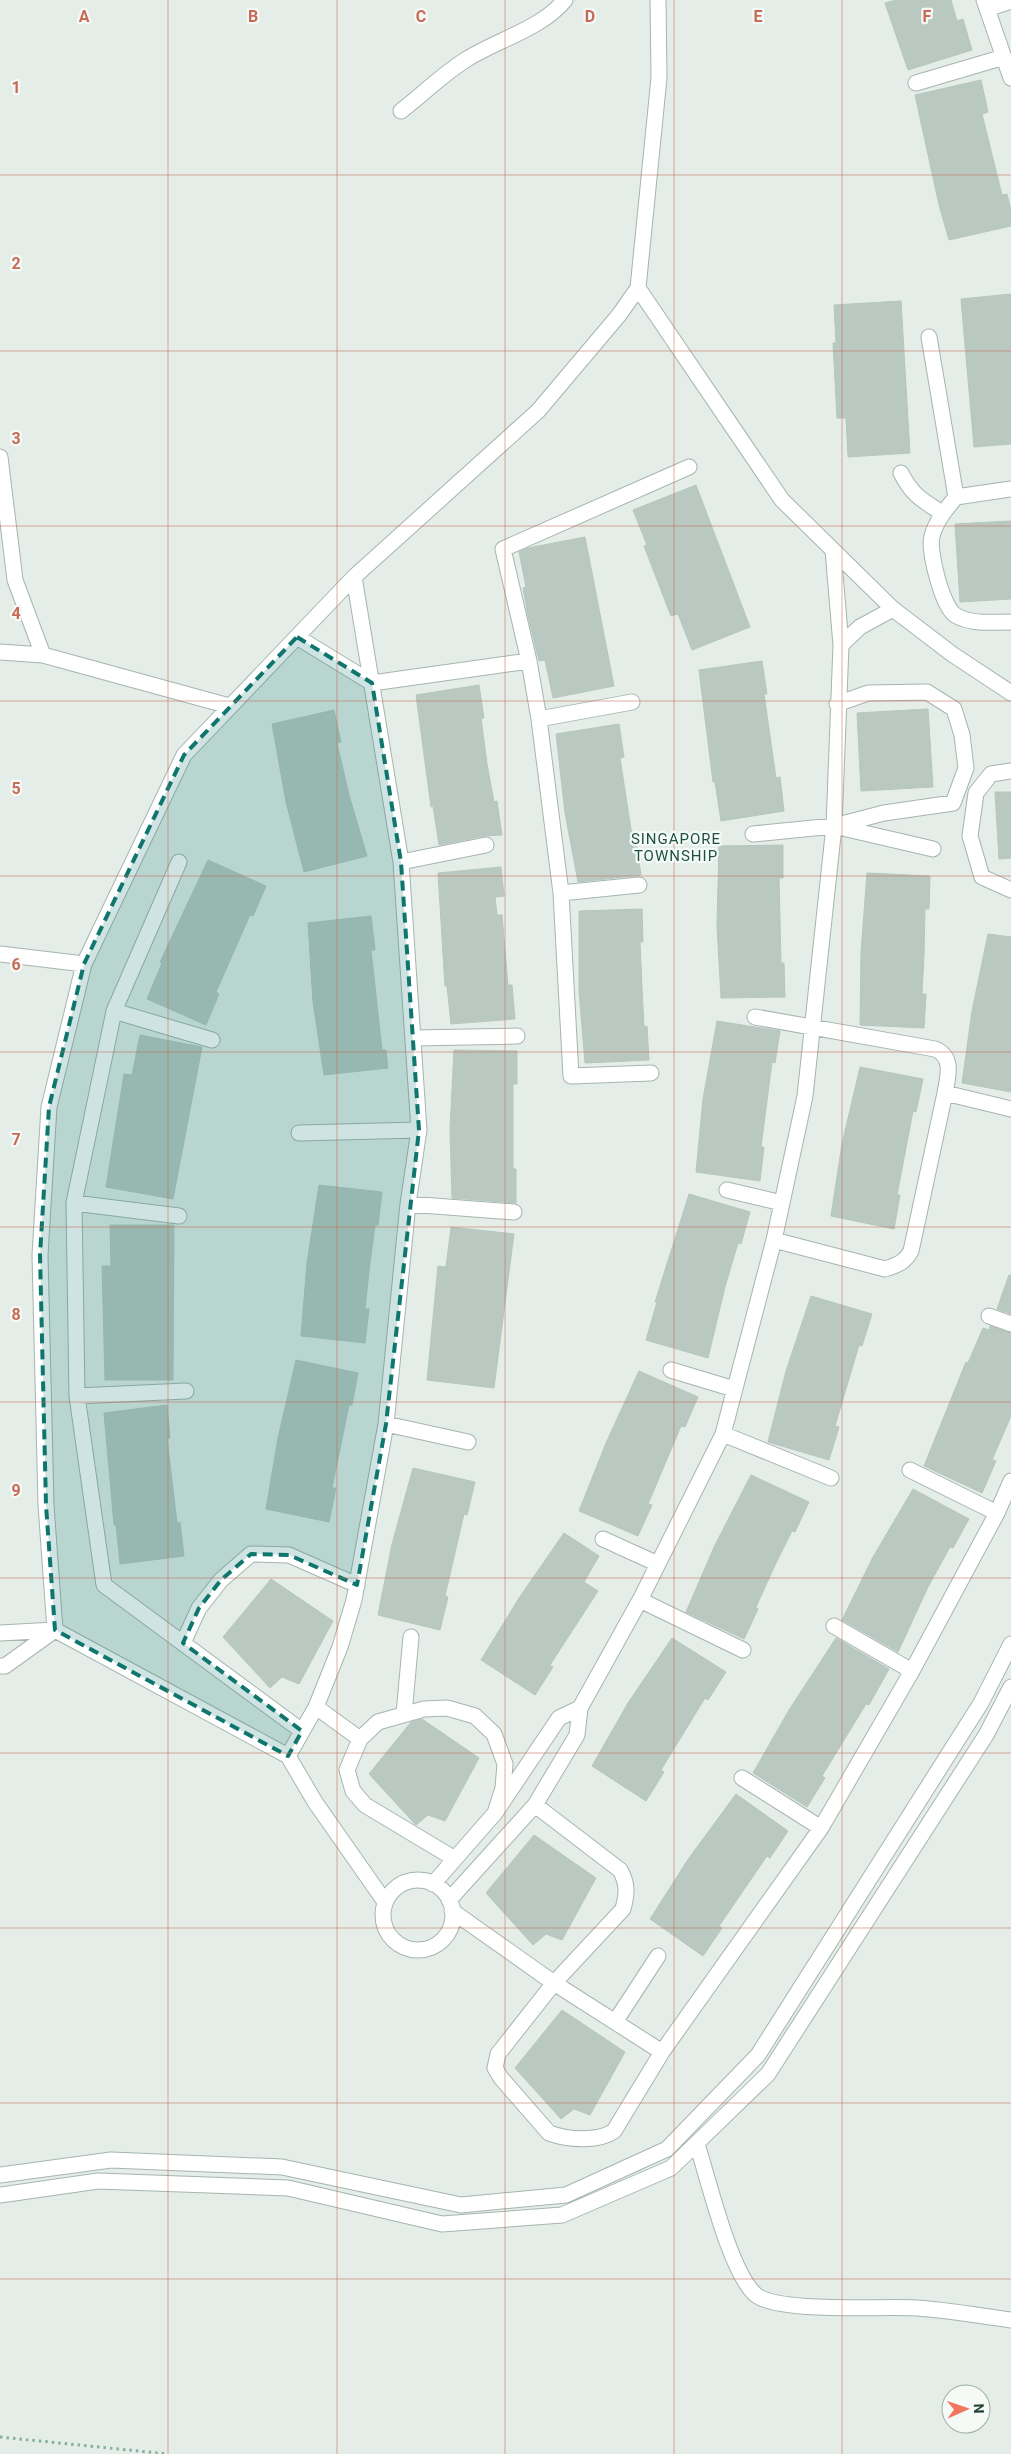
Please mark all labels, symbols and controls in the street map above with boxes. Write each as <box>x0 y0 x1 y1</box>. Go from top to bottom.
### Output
text: A <box>79 7 90 26</box>
text: B <box>248 7 258 26</box>
text: C <box>416 7 426 26</box>
text: D <box>585 7 595 26</box>
text: E <box>754 7 763 26</box>
text: F <box>923 7 932 26</box>
text: 1 <box>11 78 21 97</box>
text: 2 <box>11 254 21 273</box>
text: 3 <box>11 429 21 448</box>
text: 4 <box>11 604 21 623</box>
text: 5 <box>11 779 21 798</box>
district label: SINGAPORE TOWNSHIP <box>631 830 721 865</box>
text: 6 <box>11 955 21 974</box>
text: 7 <box>11 1130 21 1149</box>
text: 8 <box>11 1305 21 1324</box>
text: 9 <box>11 1481 21 1500</box>
north arrow <box>941 2384 991 2434</box>
text: N <box>971 2403 987 2414</box>

